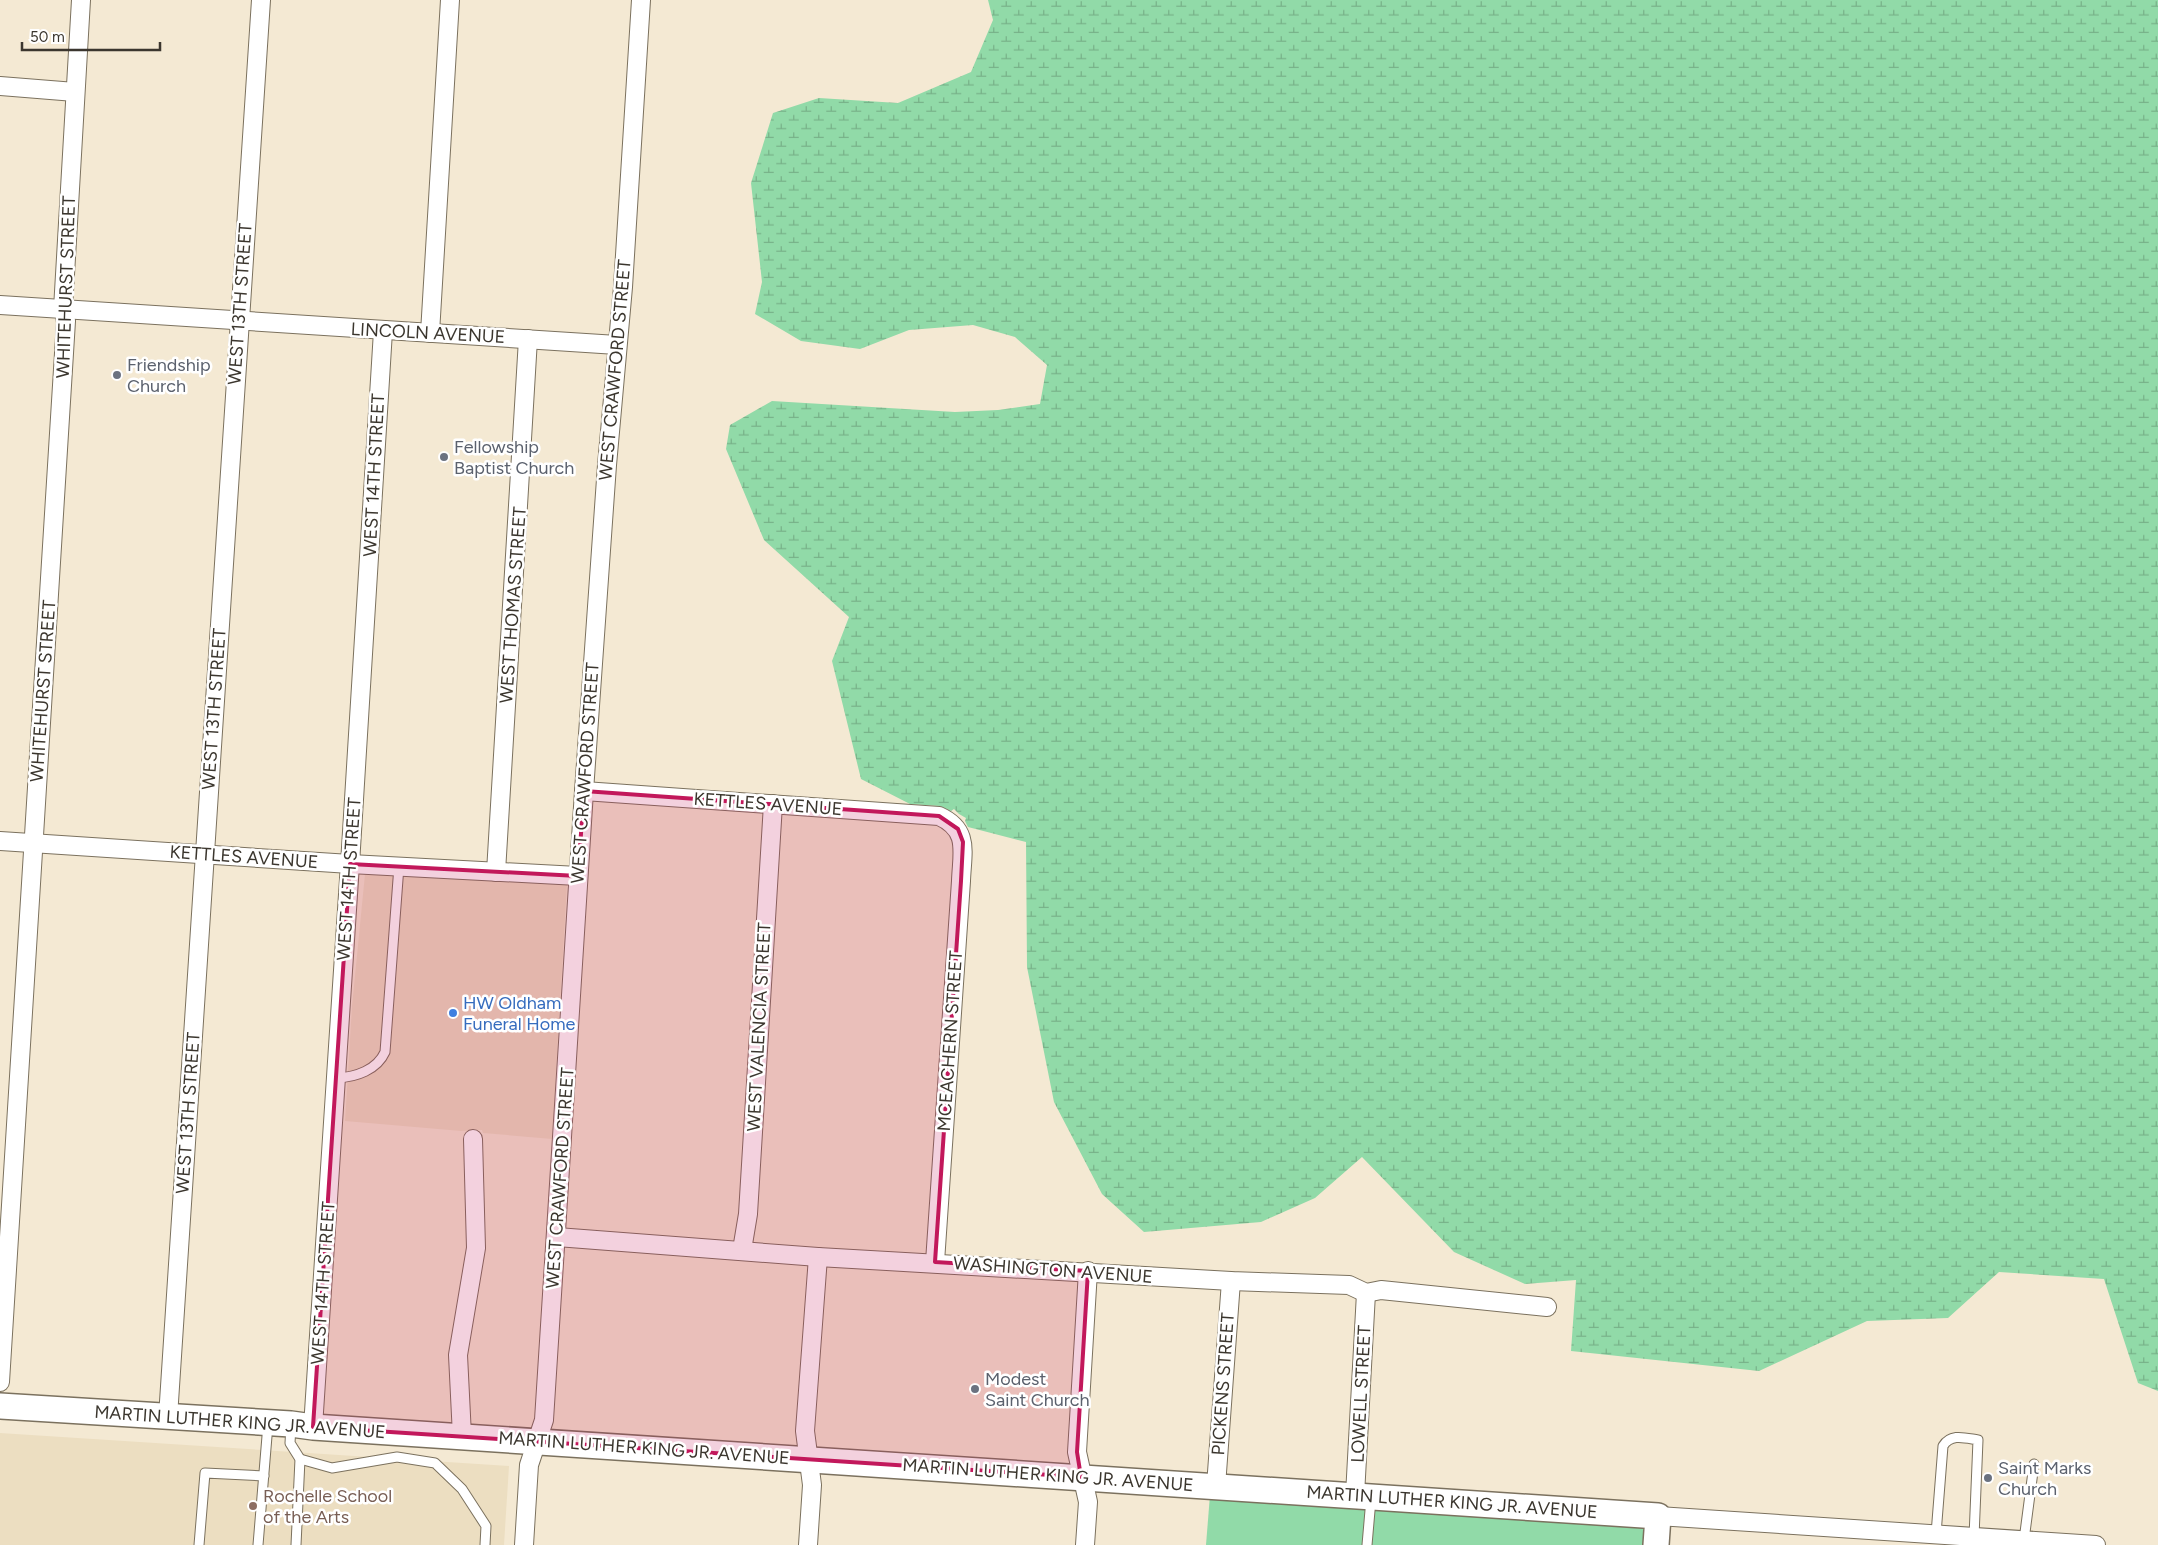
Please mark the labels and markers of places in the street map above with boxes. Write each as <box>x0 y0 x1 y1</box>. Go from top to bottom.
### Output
place label: Friendship Church <box>127 354 211 397</box>
marker: Friendship Church <box>111 369 123 381</box>
place label: Fellowship Baptist Church <box>454 436 574 479</box>
marker: Fellowship Baptist Church <box>438 451 450 463</box>
place label: HW Oldham Funeral Home <box>463 992 575 1035</box>
marker: HW Oldham Funeral Home <box>447 1007 459 1019</box>
place label: Modest Saint Church <box>985 1368 1090 1411</box>
marker: Modest Saint Church <box>969 1383 981 1395</box>
place label: Saint Marks Church <box>1998 1457 2091 1500</box>
marker: Saint Marks Church <box>1982 1472 1994 1484</box>
place label: Rochelle School of the Arts <box>263 1485 392 1528</box>
marker: Rochelle School of the Arts <box>247 1500 259 1512</box>

